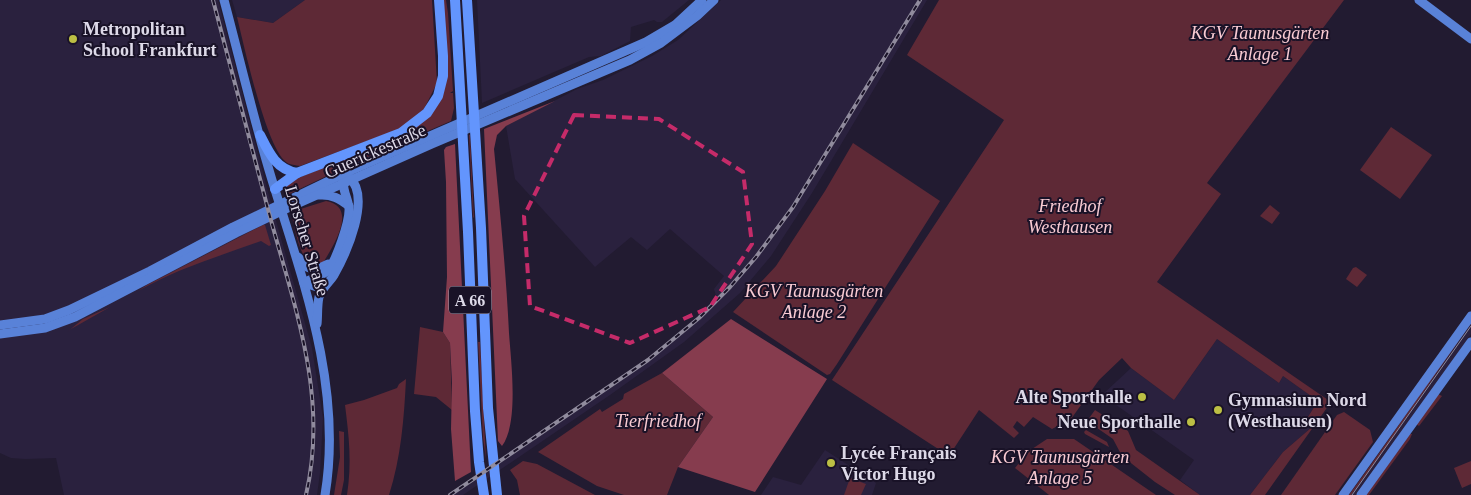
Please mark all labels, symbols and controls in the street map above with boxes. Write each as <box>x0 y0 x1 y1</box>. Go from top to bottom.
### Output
place label: Metropolitan School Frankfurt <box>83 19 217 60</box>
park label: KGV Taunusgärten Anlage 1 <box>1190 23 1329 64</box>
marker: Metropolitan School Frankfurt <box>67 33 79 45</box>
street label: Guerickestraße <box>321 120 429 182</box>
street label: Lorscher Straße <box>281 183 333 299</box>
park label: Friedhof Westhausen <box>1028 196 1112 237</box>
park label: KGV Taunusgärten Anlage 2 <box>744 281 883 322</box>
road number: A 66 <box>449 286 491 314</box>
place label: Alte Sporthalle <box>1016 387 1132 407</box>
place label: Gymnasium Nord (Westhausen) <box>1228 390 1367 432</box>
marker: Alte Sporthalle <box>1136 391 1148 403</box>
marker: Gymnasium Nord (Westhausen) <box>1212 404 1224 416</box>
park label: Tierfriedhof <box>615 411 704 431</box>
place label: Neue Sporthalle <box>1058 412 1181 432</box>
marker: Neue Sporthalle <box>1185 416 1197 428</box>
place label: Lycée Français Victor Hugo <box>841 443 956 484</box>
park label: KGV Taunusgärten Anlage 5 <box>990 447 1129 488</box>
marker: Lycée Français Victor Hugo <box>825 457 837 469</box>

